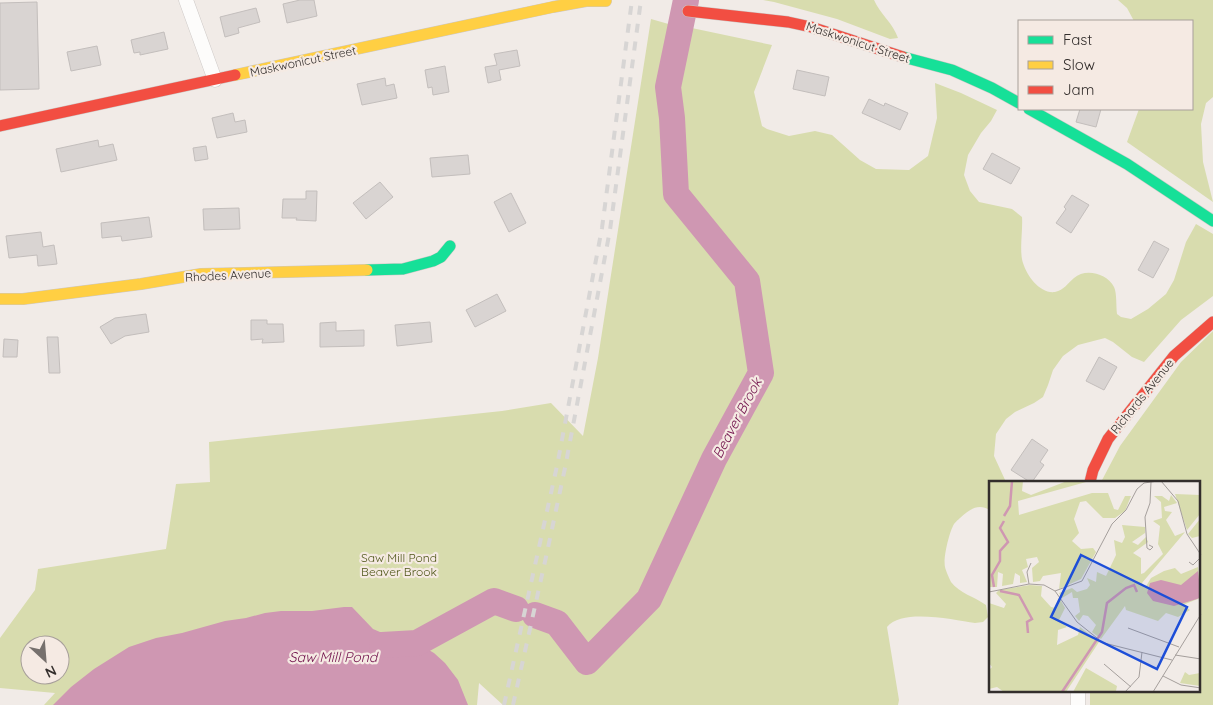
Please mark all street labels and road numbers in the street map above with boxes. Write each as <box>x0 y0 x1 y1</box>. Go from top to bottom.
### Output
street label: Maskwonicut Street <box>804 18 912 66</box>
street label: Maskwonicut Street <box>249 42 357 80</box>
street label: Rhodes Avenue <box>185 265 272 285</box>
street label: Richards Avenue <box>1107 355 1177 437</box>

